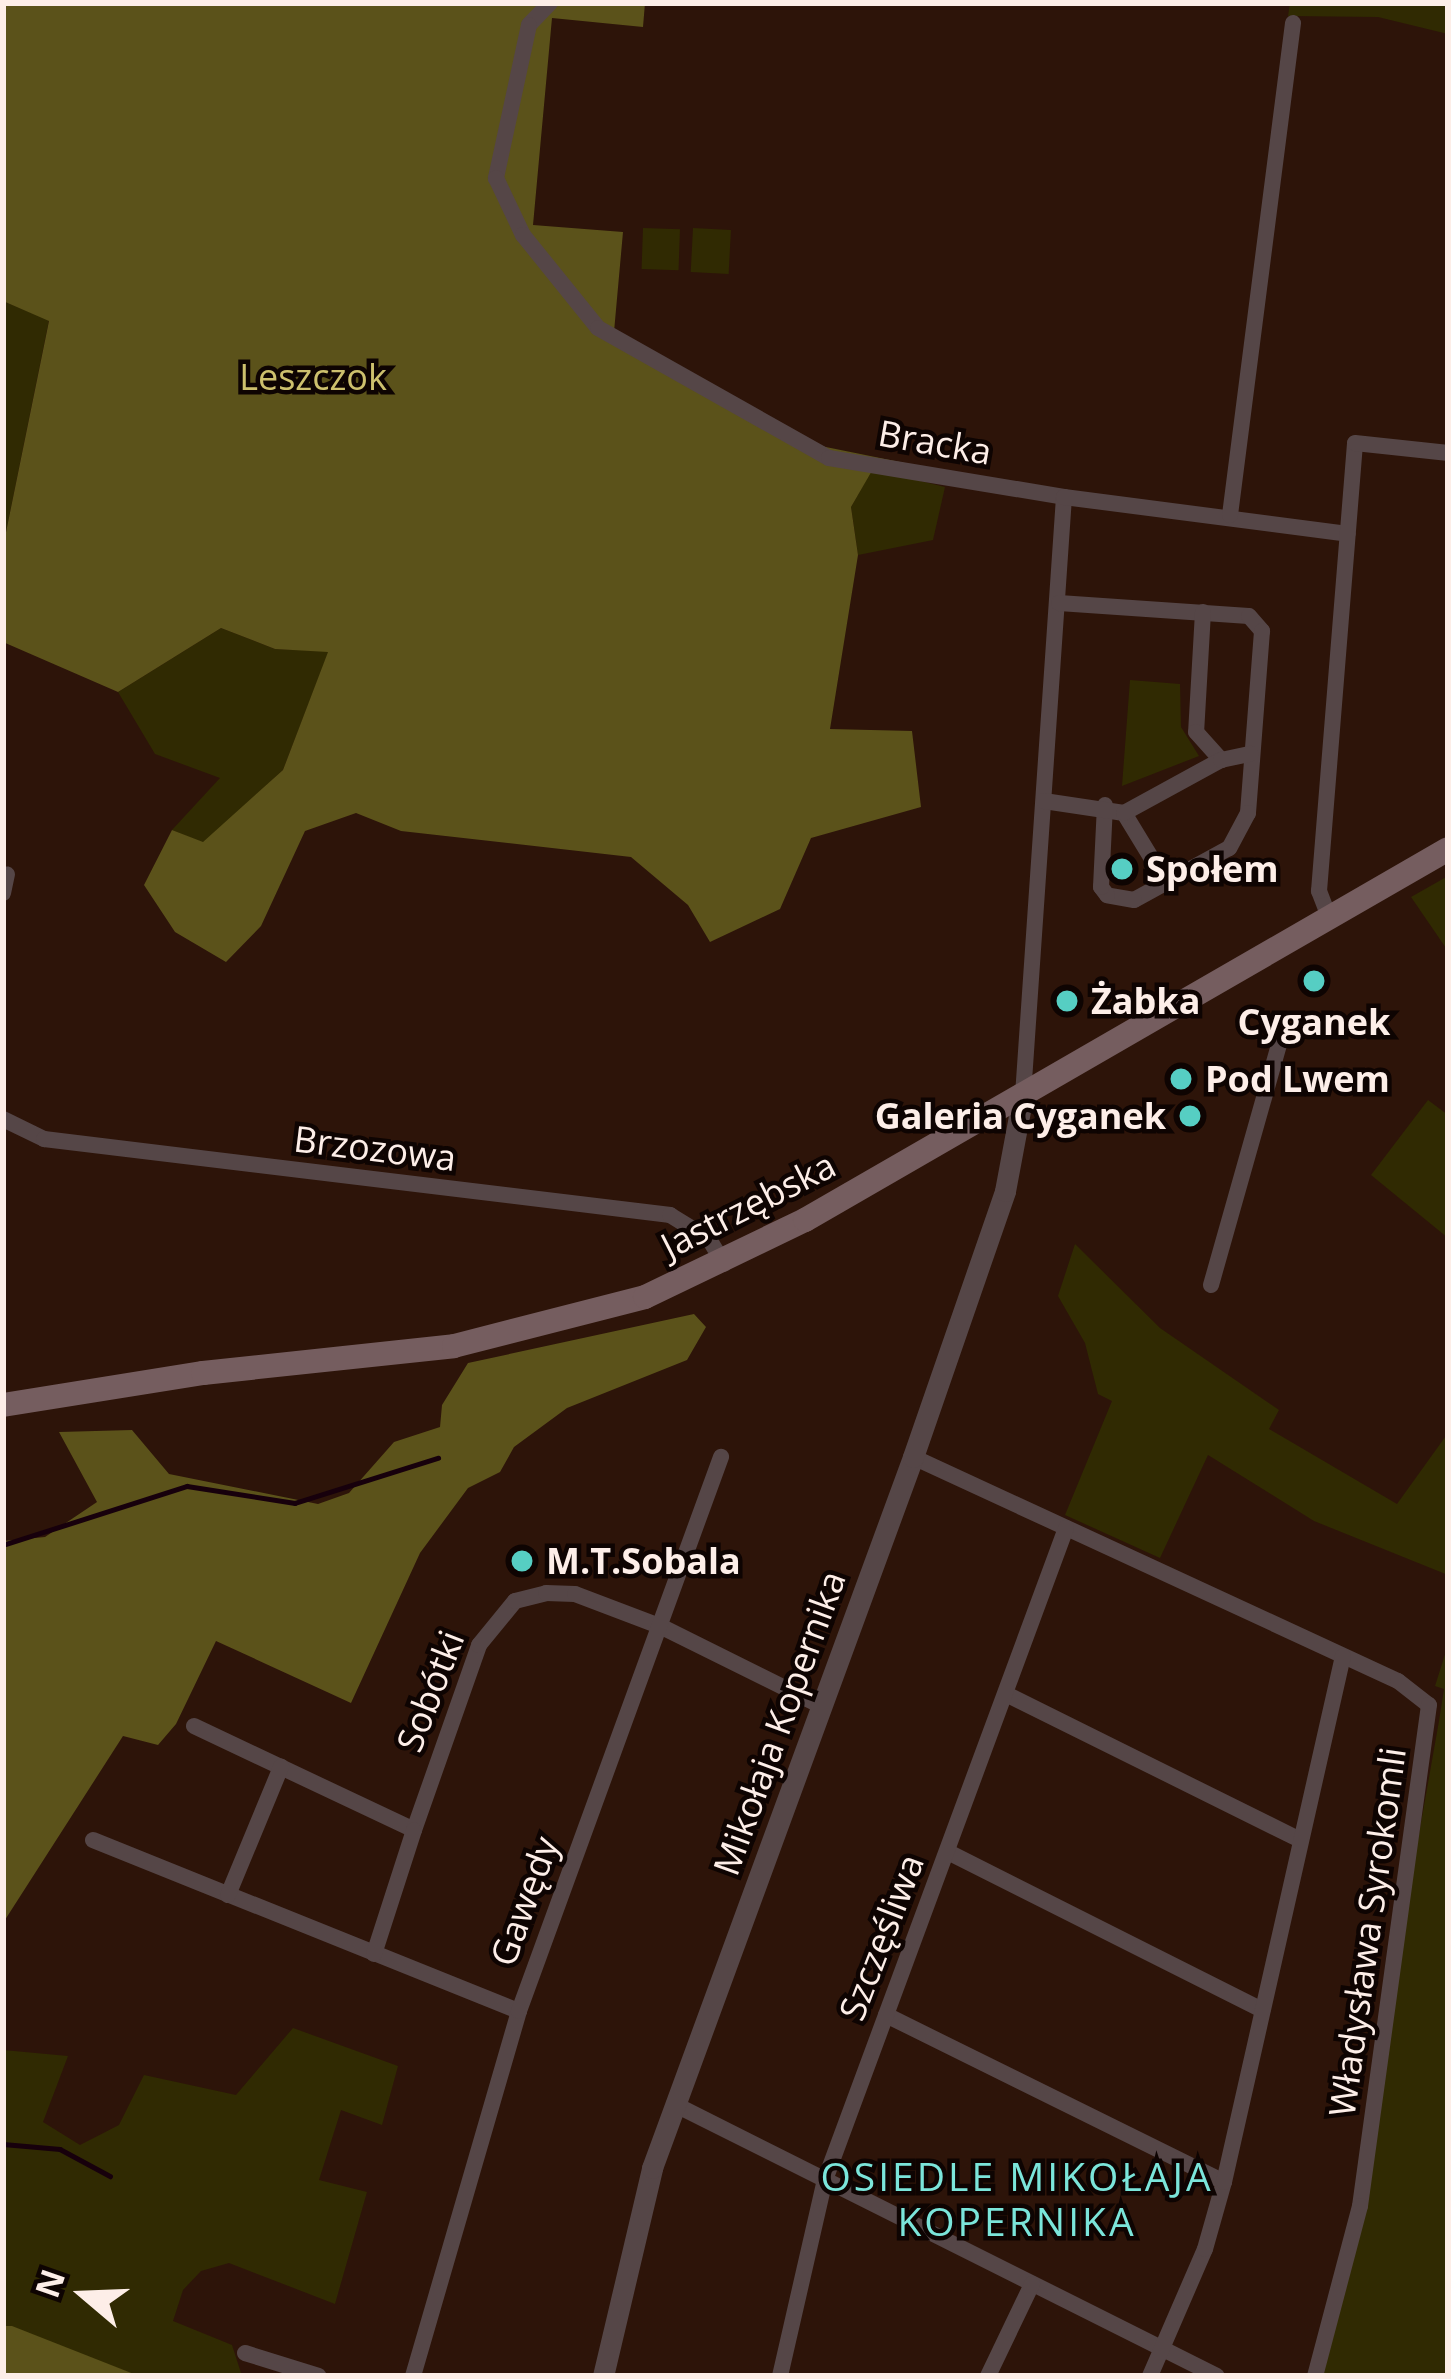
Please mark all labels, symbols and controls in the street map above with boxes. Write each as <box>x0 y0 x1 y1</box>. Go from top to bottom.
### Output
park label: Leszczok <box>239 355 387 399</box>
street label: Bracka <box>875 411 995 473</box>
place label: Społem <box>1146 847 1279 891</box>
marker: Społem <box>1109 856 1135 882</box>
marker: Cyganek <box>1301 968 1327 994</box>
place label: Żabka <box>1091 979 1200 1023</box>
marker: Żabka <box>1054 988 1080 1014</box>
place label: Cyganek <box>1238 1000 1390 1044</box>
place label: Pod Lwem <box>1205 1057 1390 1101</box>
marker: Pod Lwem <box>1168 1066 1194 1092</box>
place label: Galeria Cyganek <box>875 1094 1166 1138</box>
marker: Galeria Cyganek <box>1177 1103 1203 1129</box>
street label: Brzozowa <box>292 1117 458 1179</box>
street label: Jastrzębska <box>654 1143 842 1267</box>
place label: M.T.Sobala <box>546 1539 741 1583</box>
marker: M.T.Sobala <box>509 1548 535 1574</box>
street label: Mikołaja Kopernika <box>704 1565 854 1881</box>
street label: Sobótki <box>387 1624 473 1758</box>
street label: Władysława Syrokomli <box>1320 1745 1414 2119</box>
street label: Gawędy <box>481 1830 567 1972</box>
street label: Szczęśliwa <box>830 1848 932 2026</box>
district label: OSIEDLE MIKOŁAJA KOPERNIKA <box>820 2154 1214 2245</box>
north arrow <box>24 2235 144 2355</box>
text: N <box>24 2263 75 2303</box>

